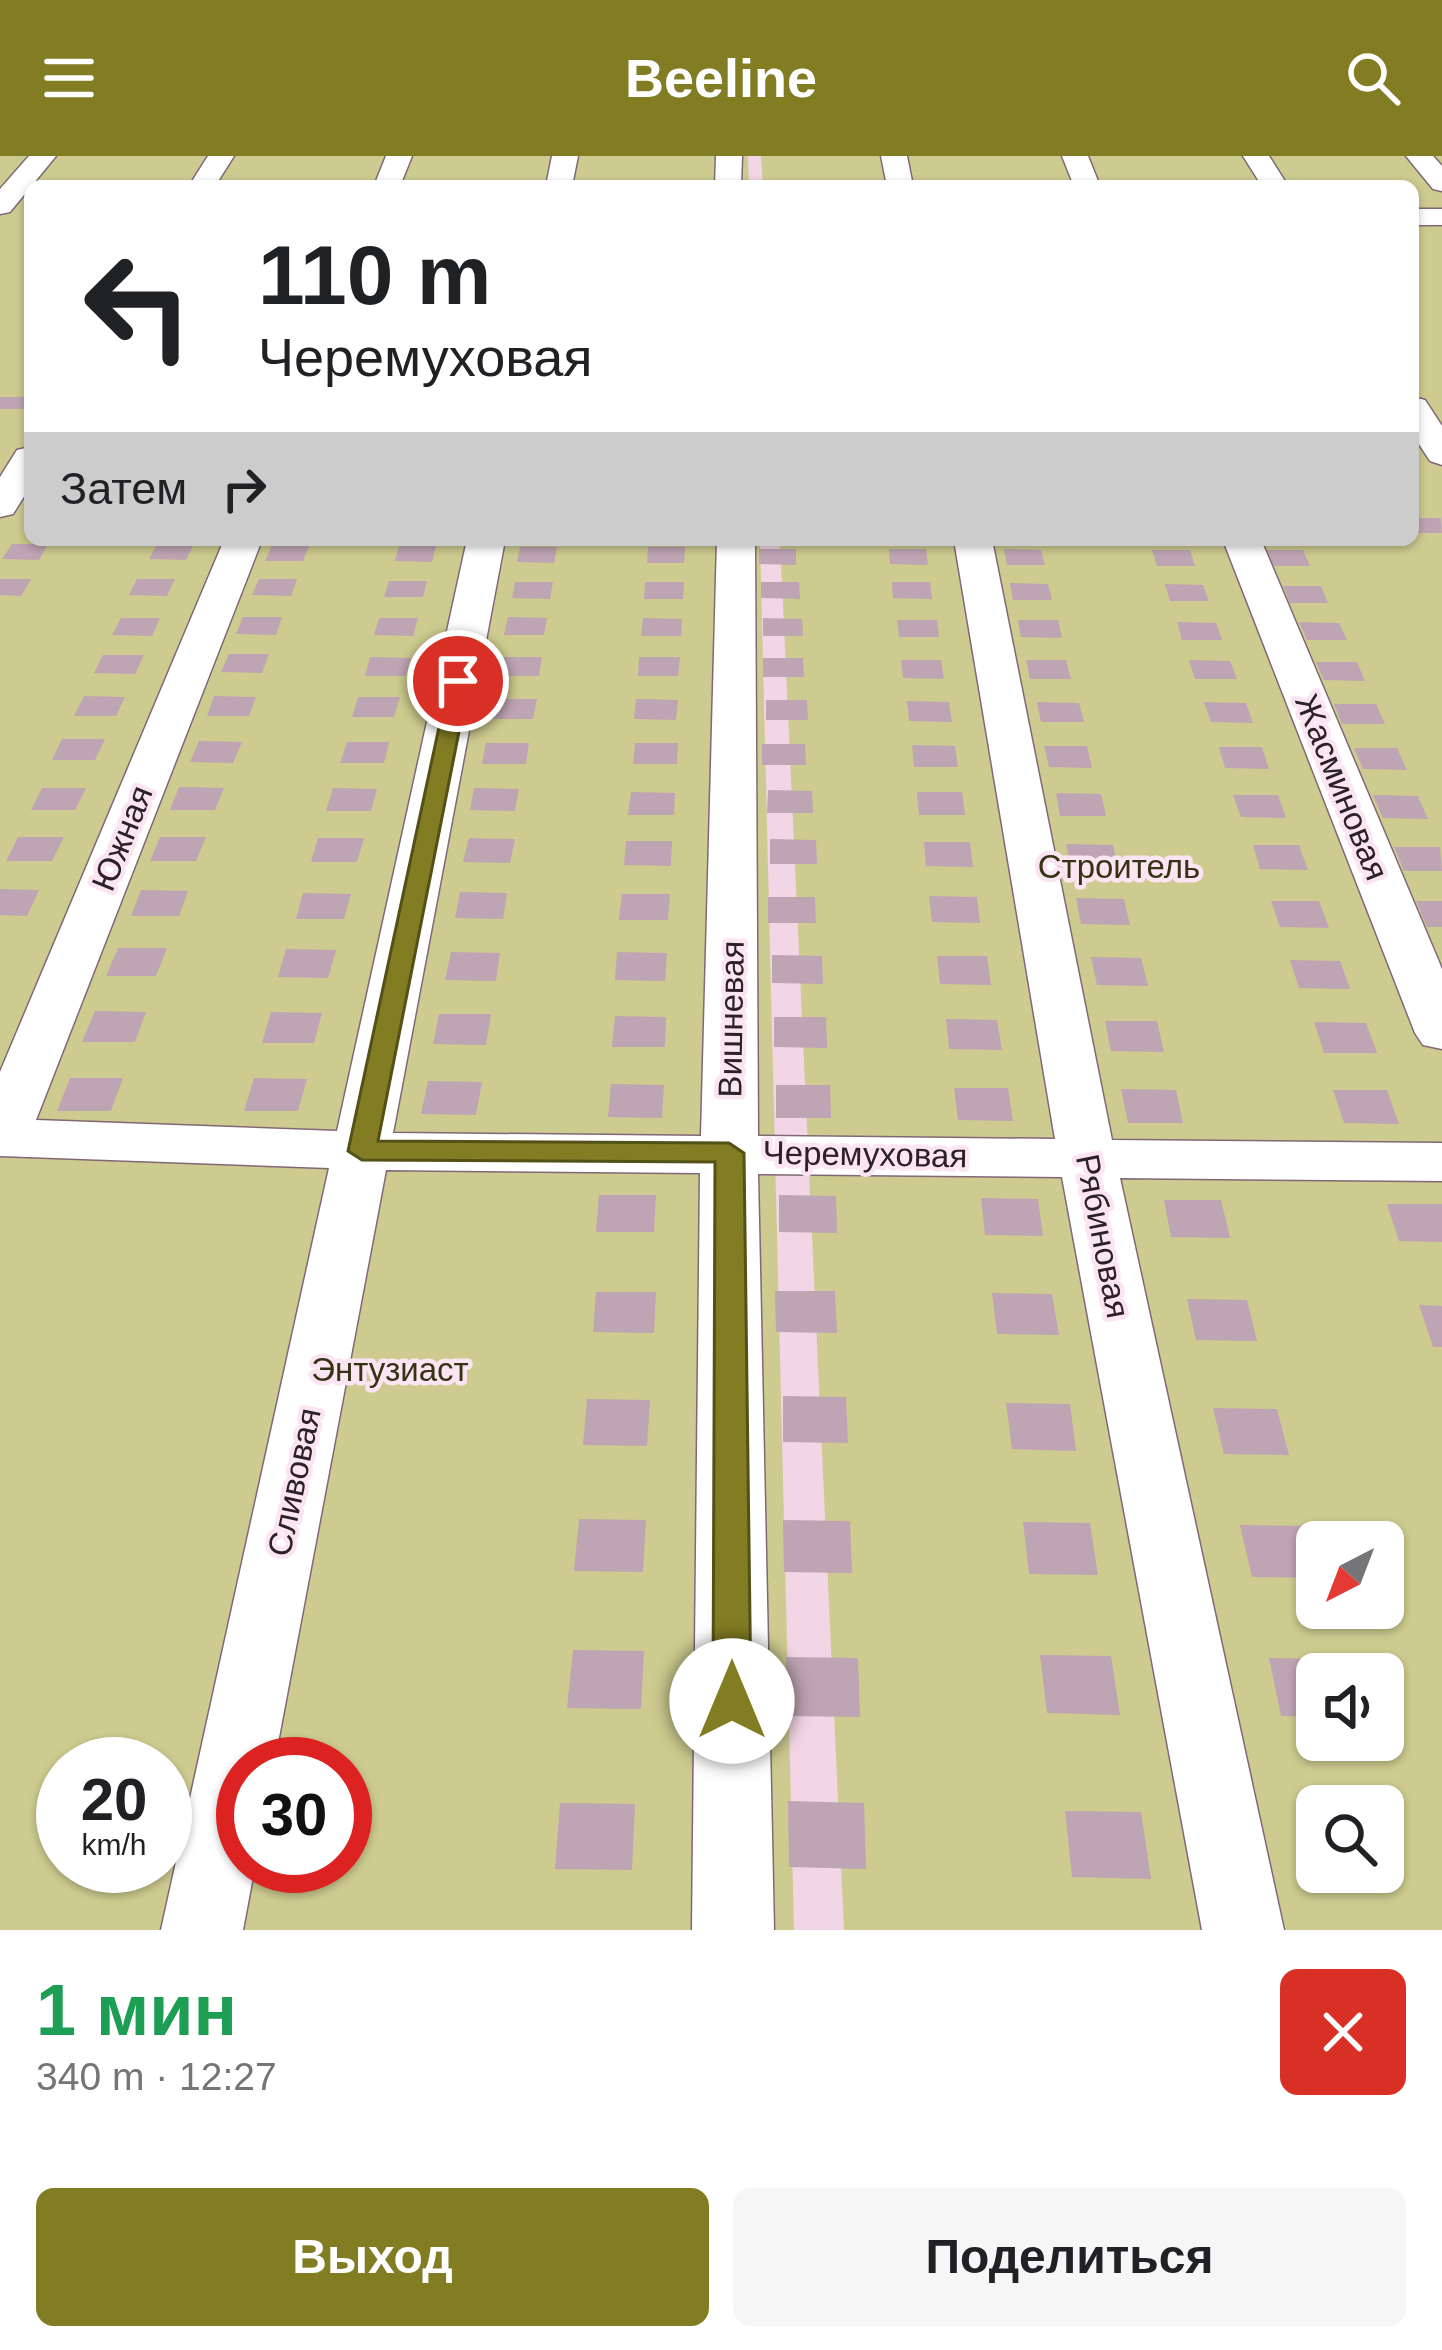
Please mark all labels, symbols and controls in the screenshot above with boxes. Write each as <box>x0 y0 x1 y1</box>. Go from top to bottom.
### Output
icon: menu <box>36 45 102 111</box>
icon: search <box>1340 45 1406 111</box>
text: Beeline <box>625 48 817 108</box>
icon: left <box>60 228 216 384</box>
text: 110 m <box>258 228 492 322</box>
text: Черемуховая <box>258 327 593 387</box>
icon: right <box>211 456 277 522</box>
text: Затем <box>60 463 187 514</box>
pin <box>407 630 509 732</box>
icon: arrive <box>425 648 491 714</box>
street label: Жасминовая <box>1288 689 1396 885</box>
street label: Южная <box>84 780 160 896</box>
park label: Строитель <box>1038 848 1200 885</box>
street label: Вишневая <box>711 940 751 1098</box>
street label: Черемуховая <box>762 1134 968 1174</box>
street label: Рябиновая <box>1069 1151 1137 1321</box>
park label: Энтузиаст <box>311 1351 469 1388</box>
street label: Сливовая <box>260 1405 328 1559</box>
north arrow <box>1296 1521 1404 1629</box>
map controls <box>1296 1521 1404 1893</box>
position arrow <box>669 1638 795 1764</box>
button: sound <box>1296 1653 1404 1761</box>
speed limit sign: 30 <box>216 1737 372 1893</box>
text: 20 <box>81 1766 147 1833</box>
button: search <box>1296 1785 1404 1893</box>
text: km/h <box>81 1828 147 1861</box>
button: close <box>1280 1969 1406 2095</box>
text: 1 мин <box>36 1970 237 2050</box>
text: 340 m · 12:27 <box>36 2055 277 2098</box>
button: Выход <box>36 2188 709 2326</box>
button: Поделиться <box>733 2188 1406 2326</box>

